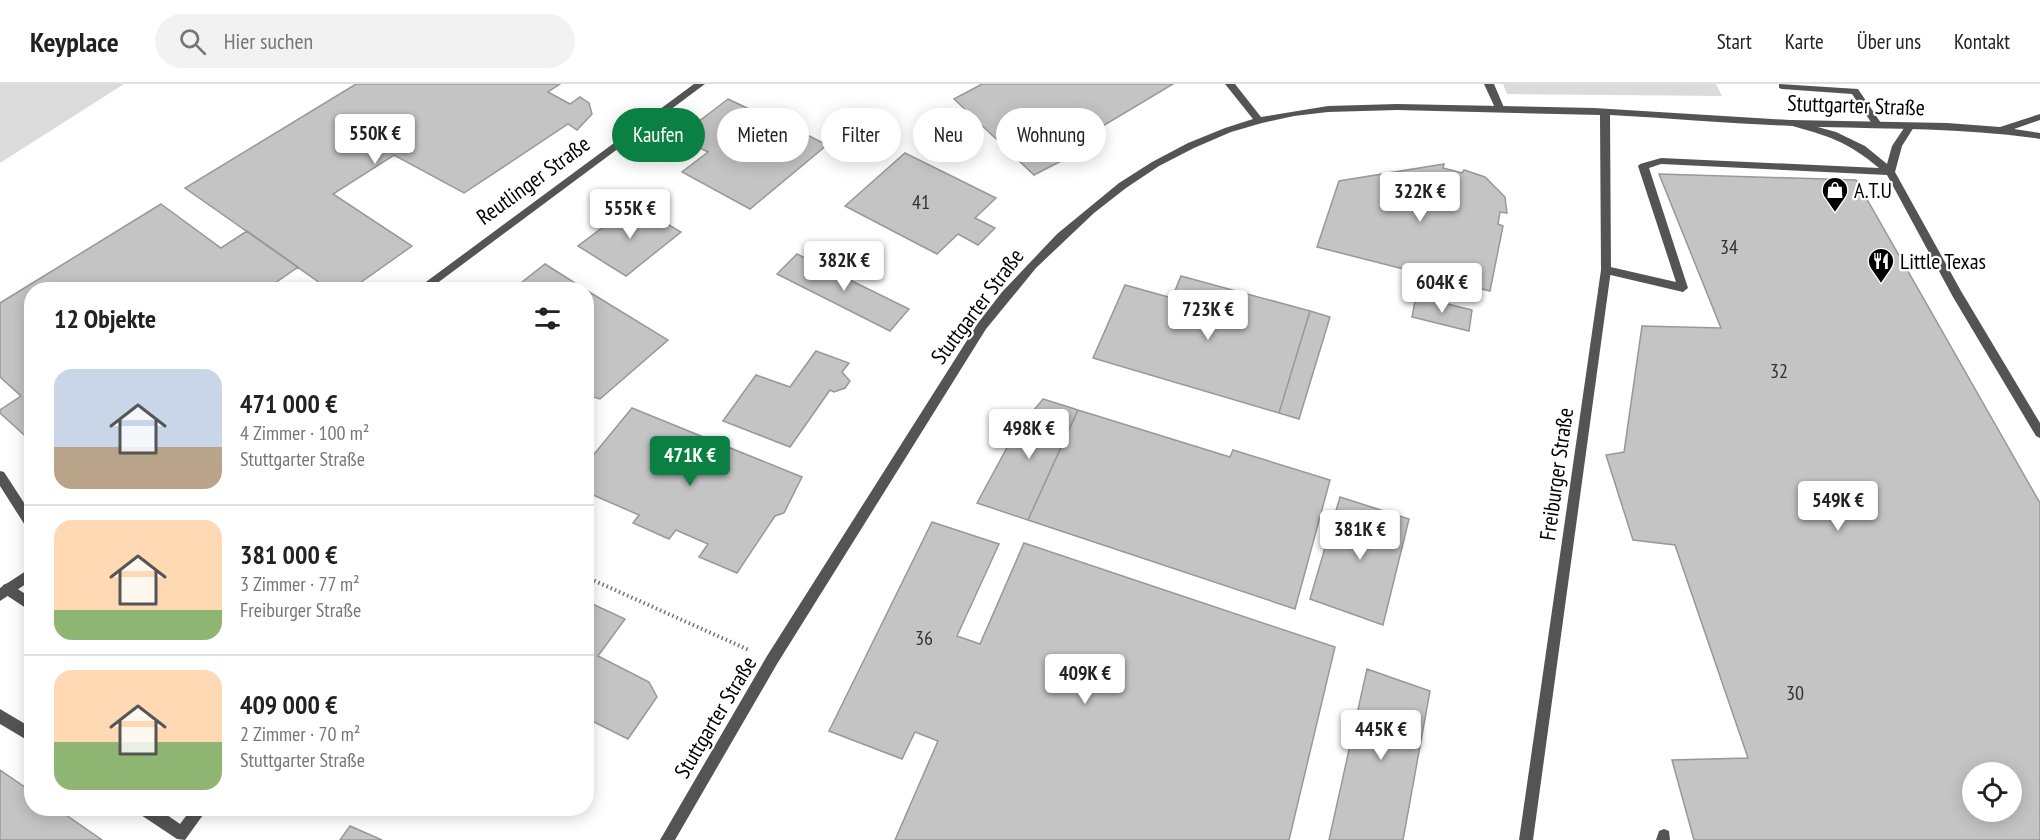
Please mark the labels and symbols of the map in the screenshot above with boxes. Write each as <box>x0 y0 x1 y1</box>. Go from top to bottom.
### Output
street label: Stuttgarter Straße <box>1787 89 1925 121</box>
pin: 550K € <box>326 114 424 165</box>
street label: Reutlinger Straße <box>471 129 595 231</box>
pin: 322K € <box>1371 172 1469 223</box>
shop icon: A.T.U <box>1820 175 1850 213</box>
place label: A.T.U <box>1854 176 1892 204</box>
pin: 555K € <box>581 189 679 240</box>
house number: 41 <box>912 189 930 215</box>
house number: 34 <box>1720 234 1738 260</box>
pin: 382K € <box>795 241 893 292</box>
street label: Stuttgarter Straße <box>924 243 1030 369</box>
restaurant icon: Little Texas <box>1866 246 1896 284</box>
place label: Little Texas <box>1900 247 1986 275</box>
pin: 604K € <box>1393 263 1491 314</box>
pin: 723K € <box>1159 290 1257 341</box>
house number: 32 <box>1770 358 1788 384</box>
street label: Freiburger Straße <box>1533 406 1579 542</box>
pin: 498K € <box>980 409 1078 460</box>
pin: 471K € <box>641 436 739 487</box>
pin: 549K € <box>1789 481 1887 532</box>
pin: 381K € <box>1311 510 1409 561</box>
house number: 36 <box>915 625 933 651</box>
street label: Stuttgarter Straße <box>668 651 762 783</box>
pin: 409K € <box>1036 654 1134 705</box>
house number: 30 <box>1786 680 1804 706</box>
pin: 445K € <box>1332 710 1430 761</box>

